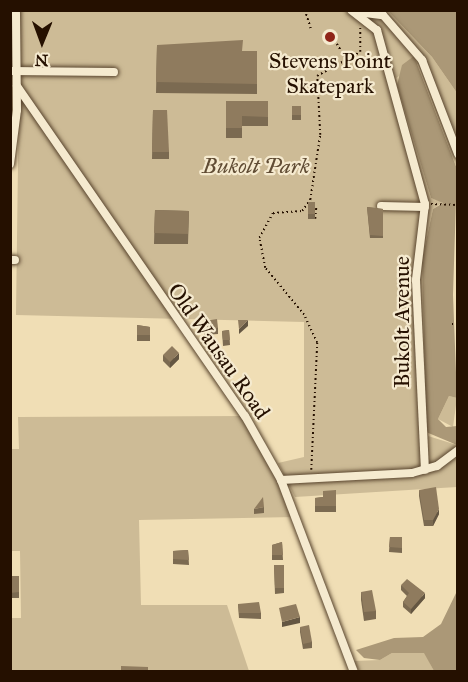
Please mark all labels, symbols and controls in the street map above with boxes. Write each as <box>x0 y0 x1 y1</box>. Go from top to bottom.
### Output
north arrow <box>12 12 72 72</box>
marker: Stevens Point Skatepark <box>323 30 337 44</box>
place label: Stevens Point Skatepark <box>269 47 391 98</box>
text: N <box>35 51 49 70</box>
park label: Bukolt Park <box>202 153 310 179</box>
street label: Bukolt Avenue <box>389 256 415 388</box>
street label: Old Wausau Road <box>162 278 276 424</box>

